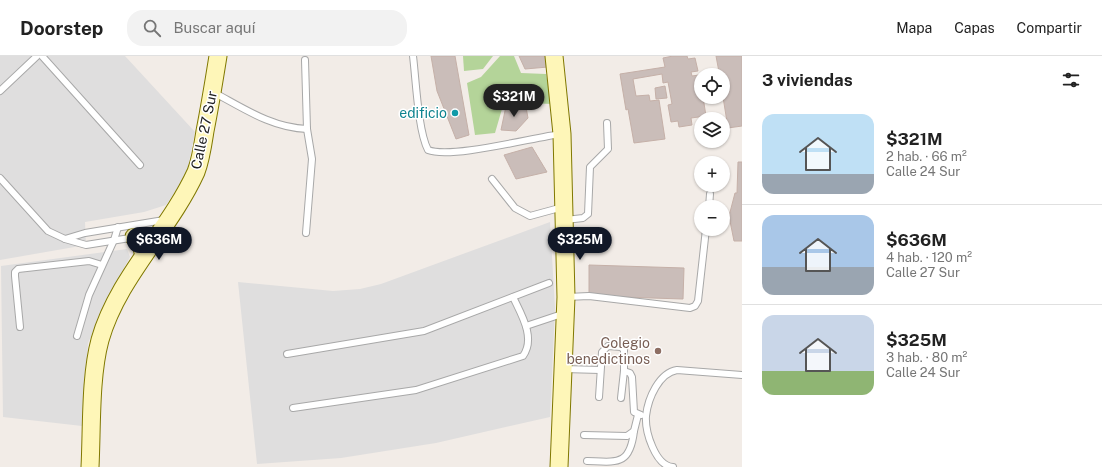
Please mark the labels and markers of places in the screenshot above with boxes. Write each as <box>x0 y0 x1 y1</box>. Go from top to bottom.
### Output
pin: $321M <box>486 84 542 118</box>
place label: edificio <box>399 105 447 121</box>
marker: edificio <box>450 108 460 118</box>
pin: $636M <box>131 227 187 261</box>
pin: $325M <box>552 227 608 261</box>
place label: Colegio benedictinos <box>566 335 650 367</box>
marker: Colegio benedictinos <box>653 346 663 356</box>

